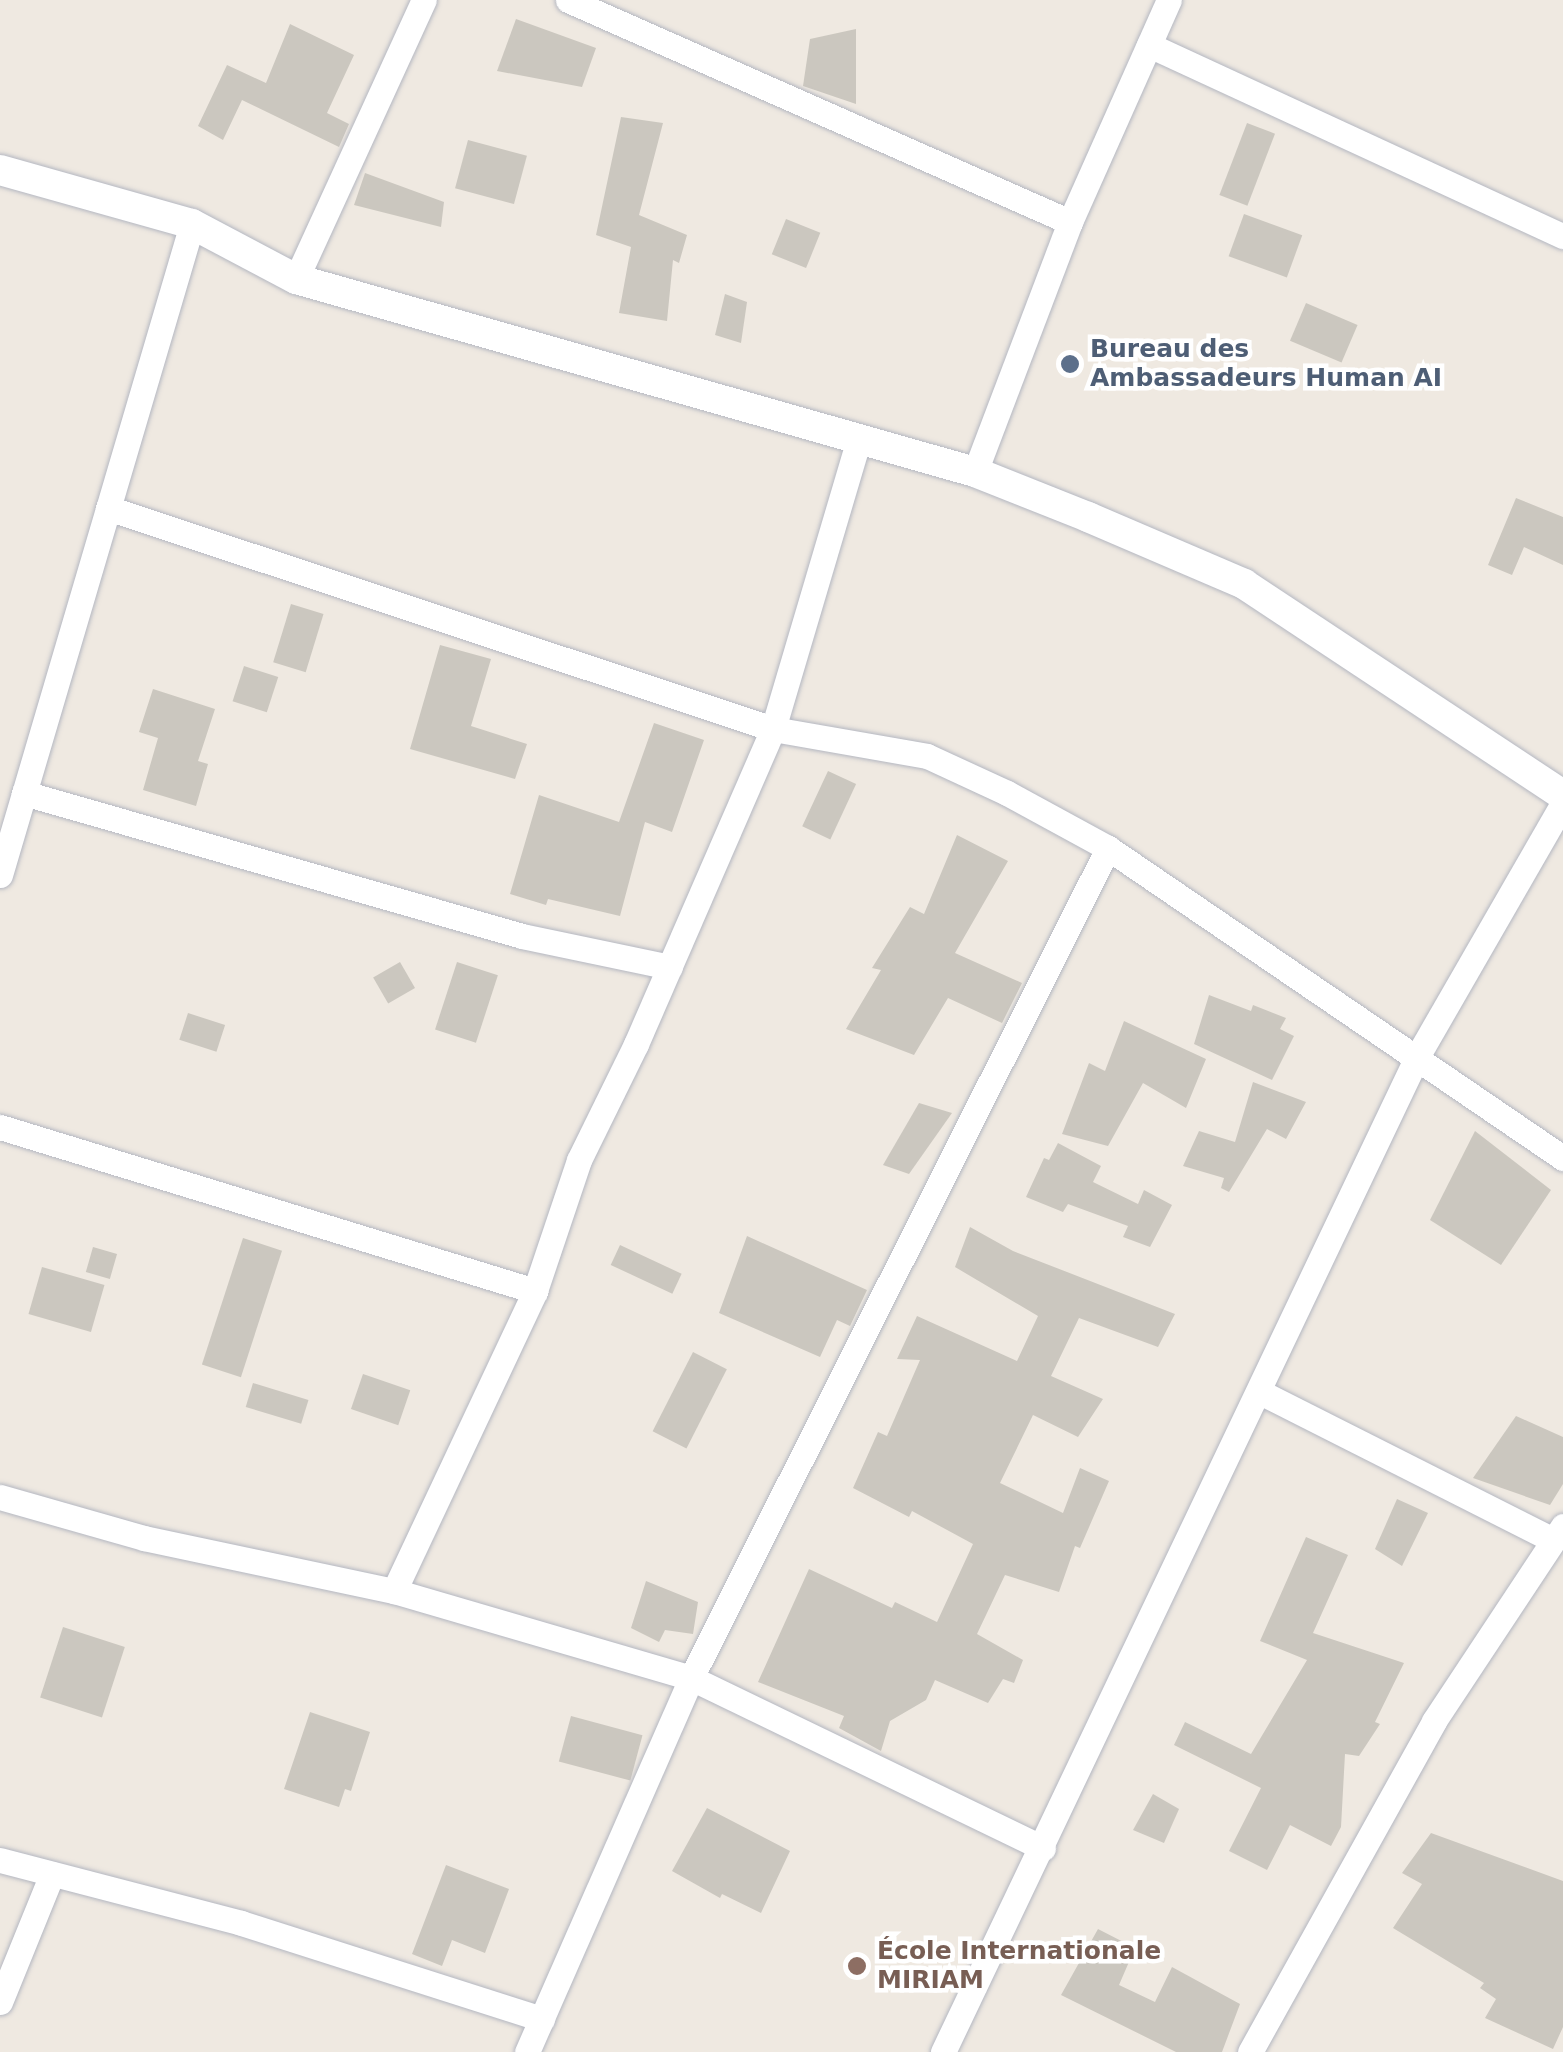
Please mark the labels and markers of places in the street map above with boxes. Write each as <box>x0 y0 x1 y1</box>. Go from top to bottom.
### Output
place label: Bureau des Ambassadeurs Human AI <box>1090 335 1442 394</box>
marker: Bureau des Ambassadeurs Human AI <box>1059 353 1081 375</box>
place label: École Internationale MIRIAM <box>877 1937 1161 1996</box>
marker: École Internationale MIRIAM <box>846 1955 868 1977</box>

